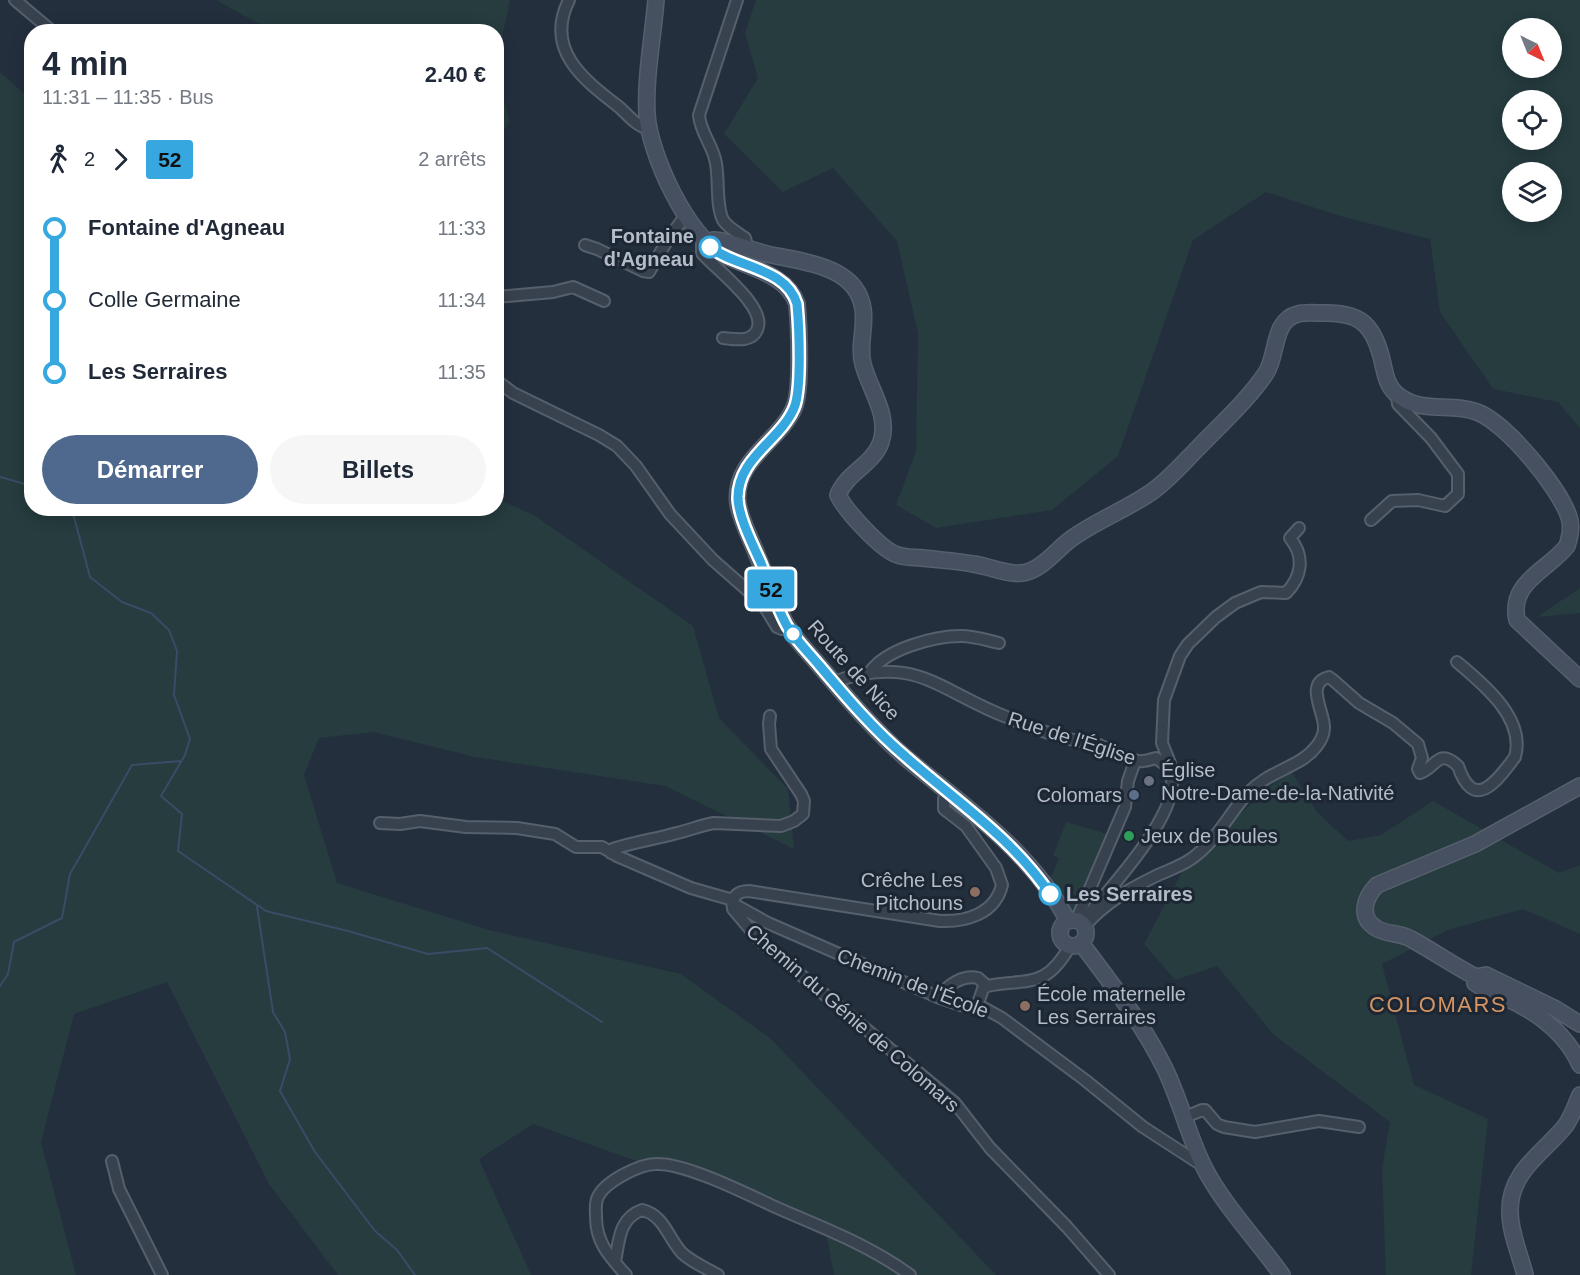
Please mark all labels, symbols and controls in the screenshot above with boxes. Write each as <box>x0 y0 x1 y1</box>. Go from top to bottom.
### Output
north arrow <box>1502 18 1562 78</box>
map controls <box>1502 18 1562 222</box>
text: 4 min <box>42 45 128 82</box>
text: 2.40 € <box>425 62 486 87</box>
text: 11:31 – 11:35 · Bus <box>42 86 214 108</box>
button: locate <box>1502 90 1562 150</box>
icon: walk <box>42 143 75 176</box>
icon: forward <box>104 143 137 176</box>
text: 2 <box>84 148 95 170</box>
text: 52 <box>158 148 181 171</box>
text: 2 arrêts <box>418 148 486 170</box>
button: layers <box>1502 162 1562 222</box>
text: Fontaine d'Agneau <box>88 215 285 240</box>
text: 11:33 <box>437 217 486 239</box>
place label: Fontaine d'Agneau <box>604 225 694 270</box>
marker: Fontaine d'Agneau <box>699 236 721 258</box>
text: Colle Germaine <box>88 287 241 312</box>
text: 11:34 <box>437 289 486 311</box>
text: Les Serraires <box>88 359 227 384</box>
text: 11:35 <box>437 361 486 383</box>
button: Démarrer <box>42 435 258 504</box>
button: Billets <box>270 435 486 504</box>
line badge: 52 <box>744 570 798 608</box>
text: 52 <box>759 578 783 601</box>
street label: Route de Nice <box>803 616 905 724</box>
unlabelled marker <box>784 625 802 643</box>
street label: Rue de l'Église <box>1005 707 1139 769</box>
place label: Église Notre-Dame-de-la-Nativité <box>1161 759 1394 804</box>
marker: Église Notre-Dame-de-la-Nativité <box>1142 774 1156 788</box>
place label: Colomars <box>1036 784 1122 806</box>
marker: Colomars <box>1127 788 1141 802</box>
place label: Jeux de Boules <box>1141 825 1278 847</box>
marker: Jeux de Boules <box>1122 829 1136 843</box>
place label: Crêche Les Pitchouns <box>861 869 963 914</box>
marker: Les Serraires <box>1039 883 1061 905</box>
place label: Les Serraires <box>1066 883 1193 905</box>
marker: Crêche Les Pitchouns <box>968 885 982 899</box>
street label: Chemin du Génie de Colomars <box>742 920 964 1116</box>
street label: Chemin de l'École <box>834 944 992 1022</box>
place label: École maternelle Les Serraires <box>1037 983 1186 1028</box>
district label: COLOMARS <box>1369 992 1507 1017</box>
marker: École maternelle Les Serraires <box>1018 999 1032 1013</box>

